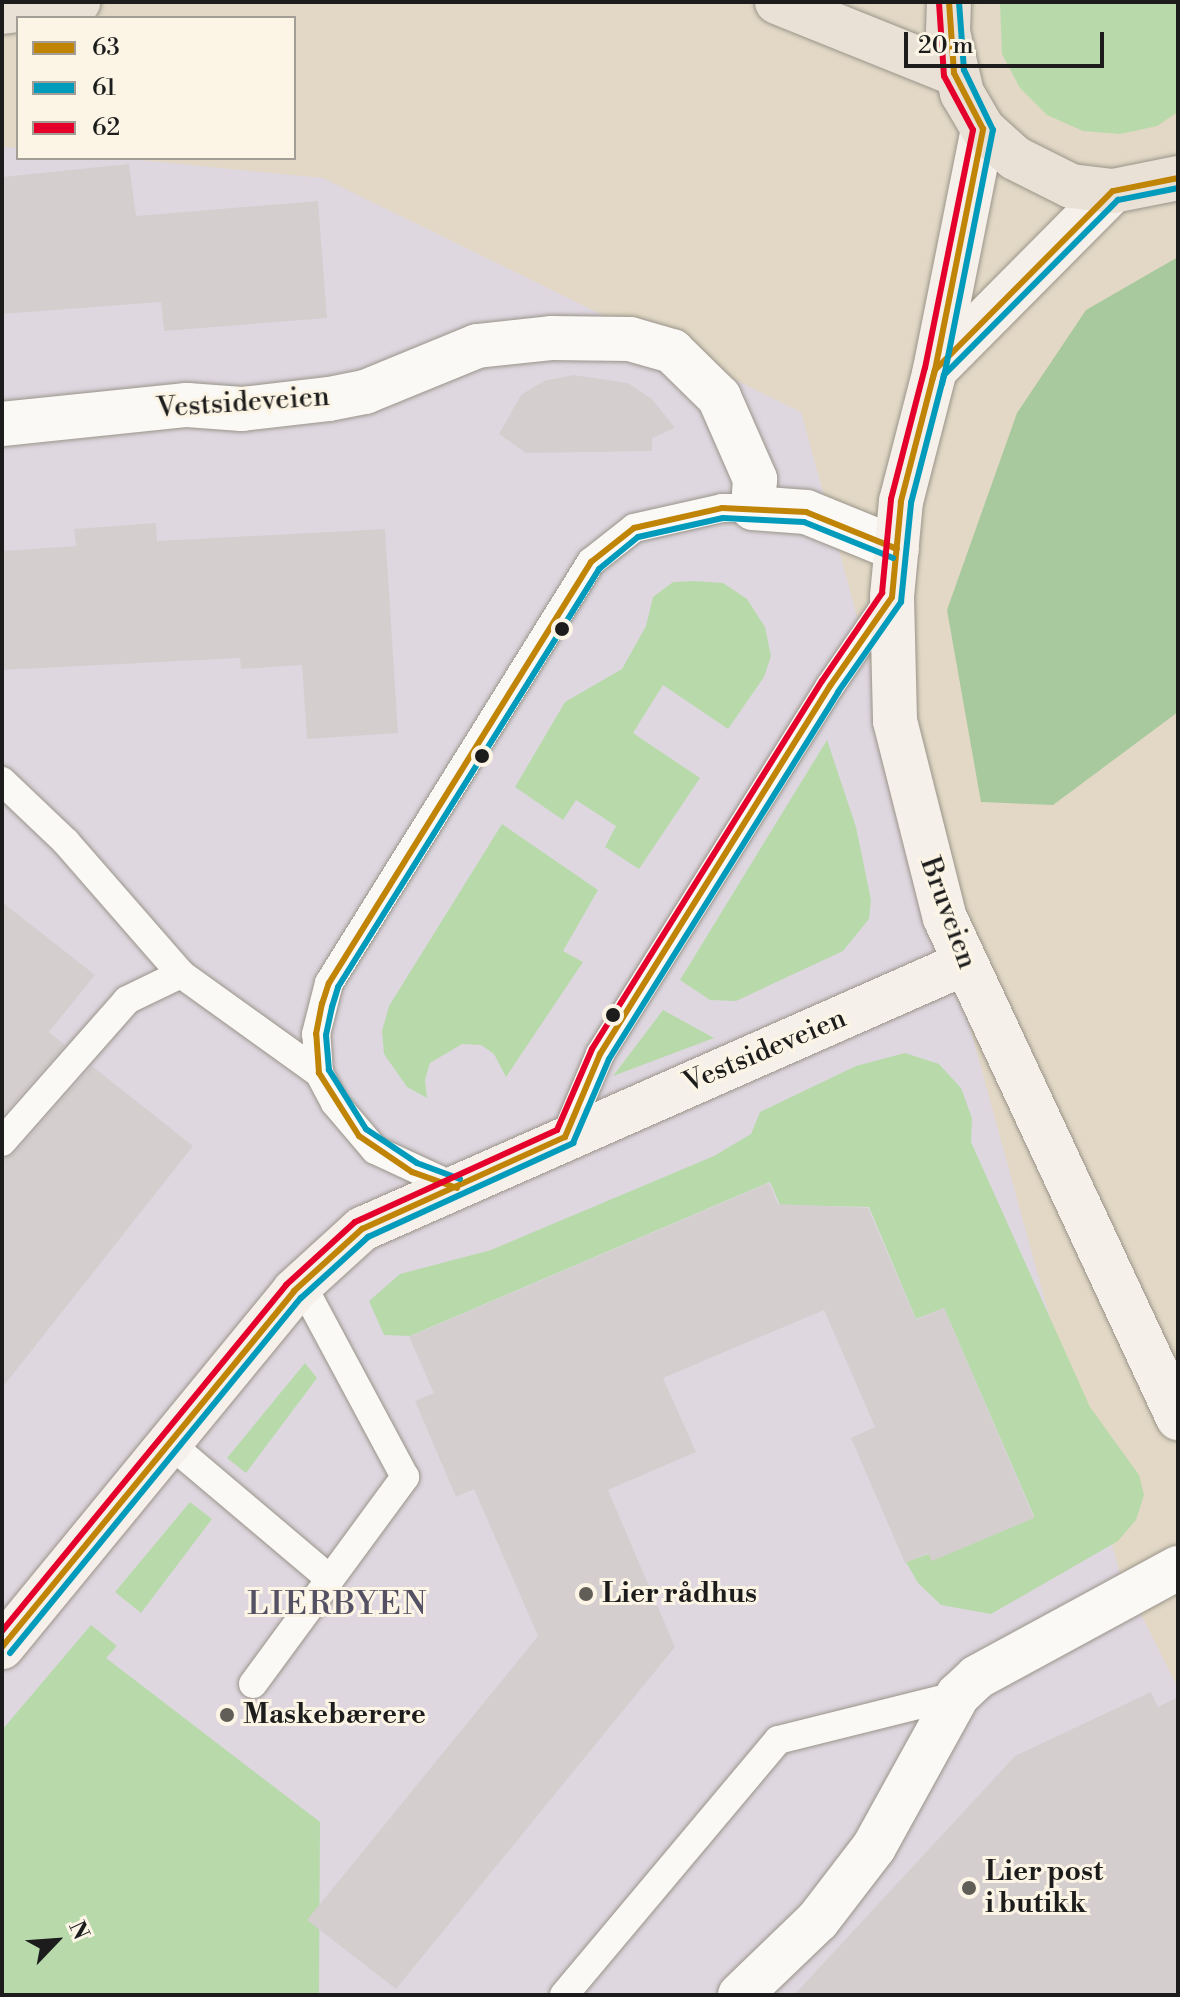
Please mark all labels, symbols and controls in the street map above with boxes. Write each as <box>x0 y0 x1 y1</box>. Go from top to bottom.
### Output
legend <box>16 16 296 160</box>
scale bar <box>908 16 1108 66</box>
text: 20 m <box>918 31 974 61</box>
text: 63 <box>92 33 120 63</box>
text: 61 <box>92 73 116 103</box>
text: 62 <box>92 113 120 143</box>
street label: Vestsideveien <box>155 380 331 426</box>
unlabelled marker <box>554 621 570 637</box>
unlabelled marker <box>474 748 490 764</box>
street label: Bruveien <box>912 853 984 973</box>
street label: Vestsideveien <box>679 1002 851 1100</box>
unlabelled marker <box>605 1007 621 1023</box>
place label: Lier rådhus <box>602 1577 757 1611</box>
district label: LIERBYEN <box>247 1585 429 1623</box>
marker: Lier rådhus <box>577 1585 595 1603</box>
place label: Maskebærere <box>243 1698 426 1732</box>
marker: Maskebærere <box>218 1706 236 1724</box>
place label: Lier post i butikk <box>985 1855 1103 1921</box>
marker: Lier post i butikk <box>960 1879 978 1897</box>
north arrow <box>16 1901 96 1981</box>
text: N <box>62 1917 94 1944</box>

